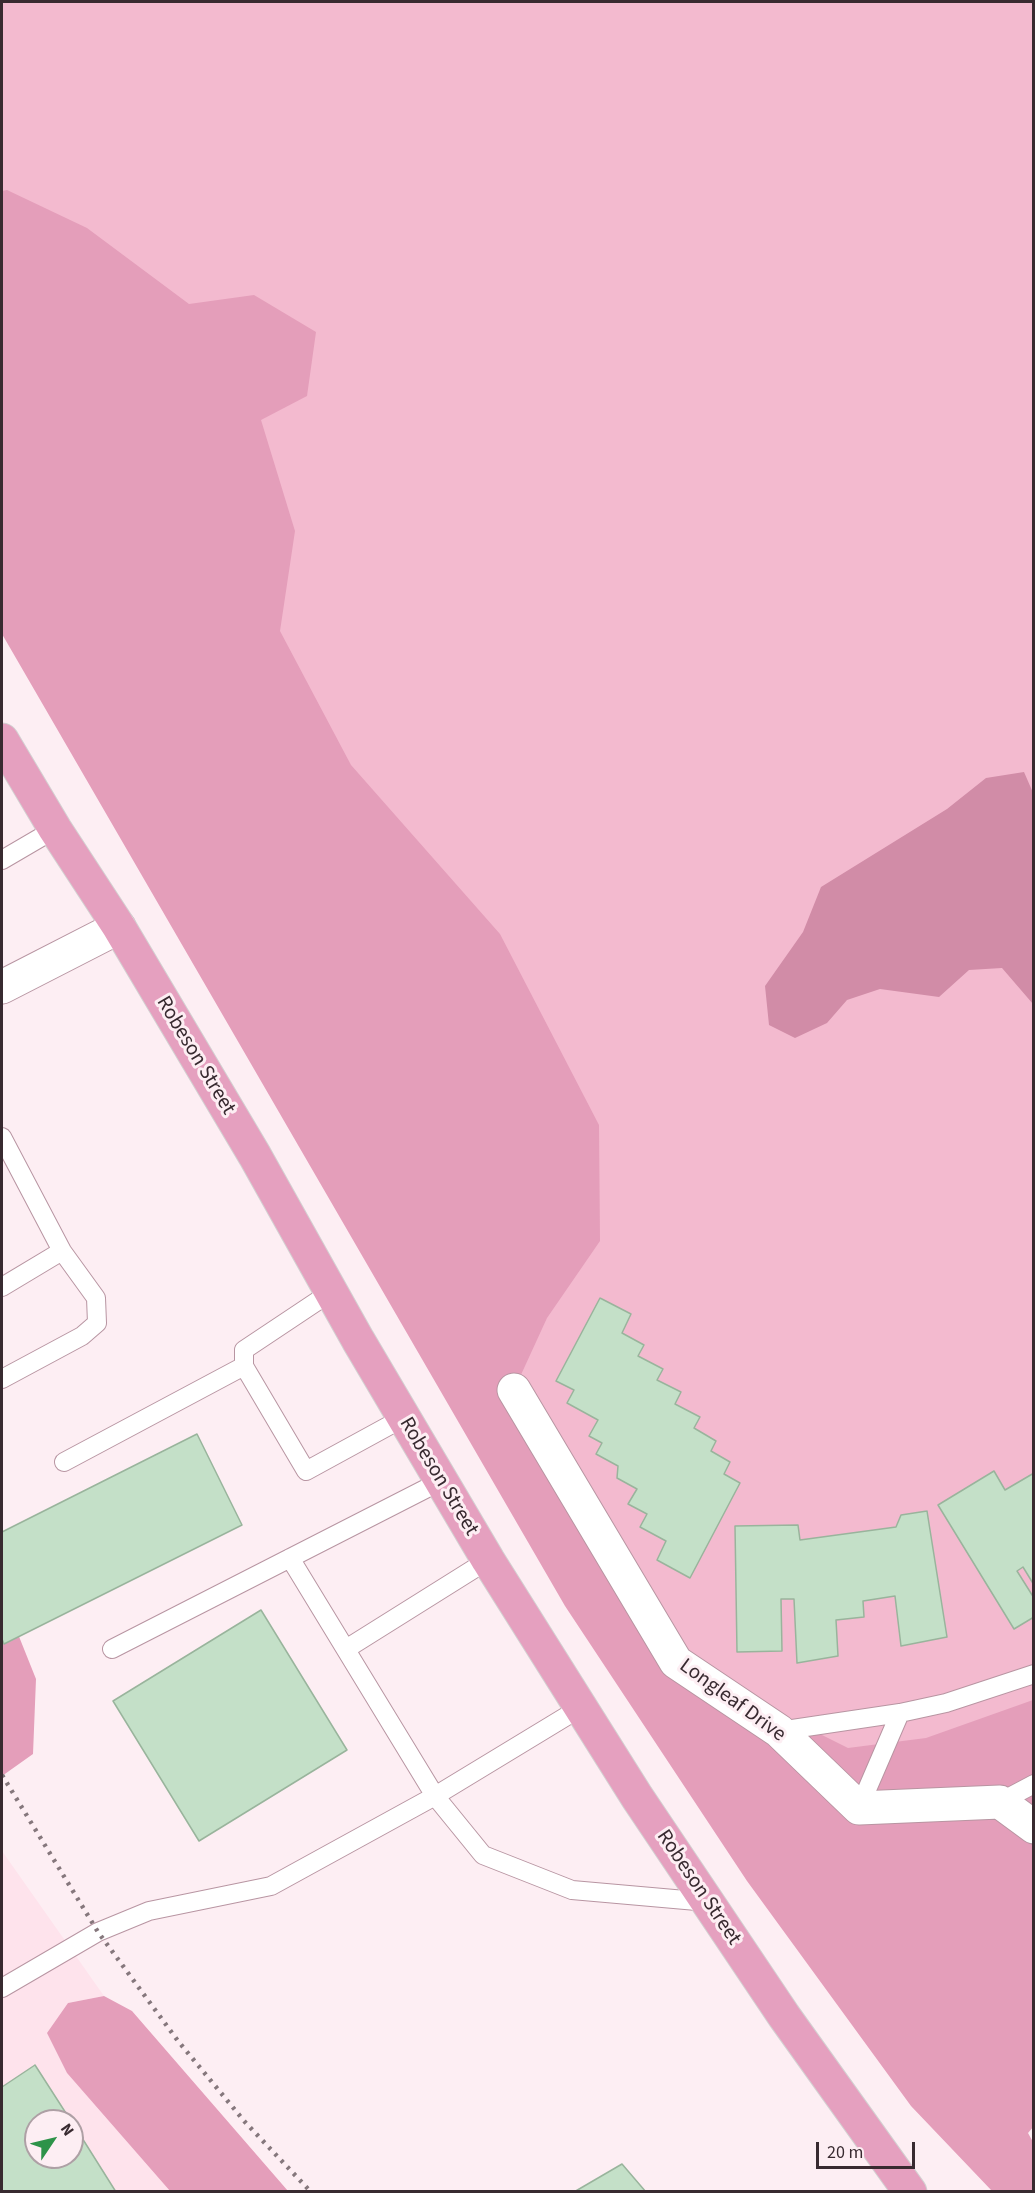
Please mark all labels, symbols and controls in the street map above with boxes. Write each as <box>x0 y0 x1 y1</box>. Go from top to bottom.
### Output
street label: Robeson Street <box>150 992 240 1120</box>
street label: Robeson Street <box>393 1413 483 1541</box>
street label: Longleaf Drive <box>674 1654 790 1748</box>
street label: Robeson Street <box>650 1826 746 1950</box>
north arrow <box>24 2109 84 2169</box>
text: N <box>55 2119 79 2140</box>
scale bar <box>819 2130 918 2168</box>
text: 20 m <box>827 2140 863 2165</box>

